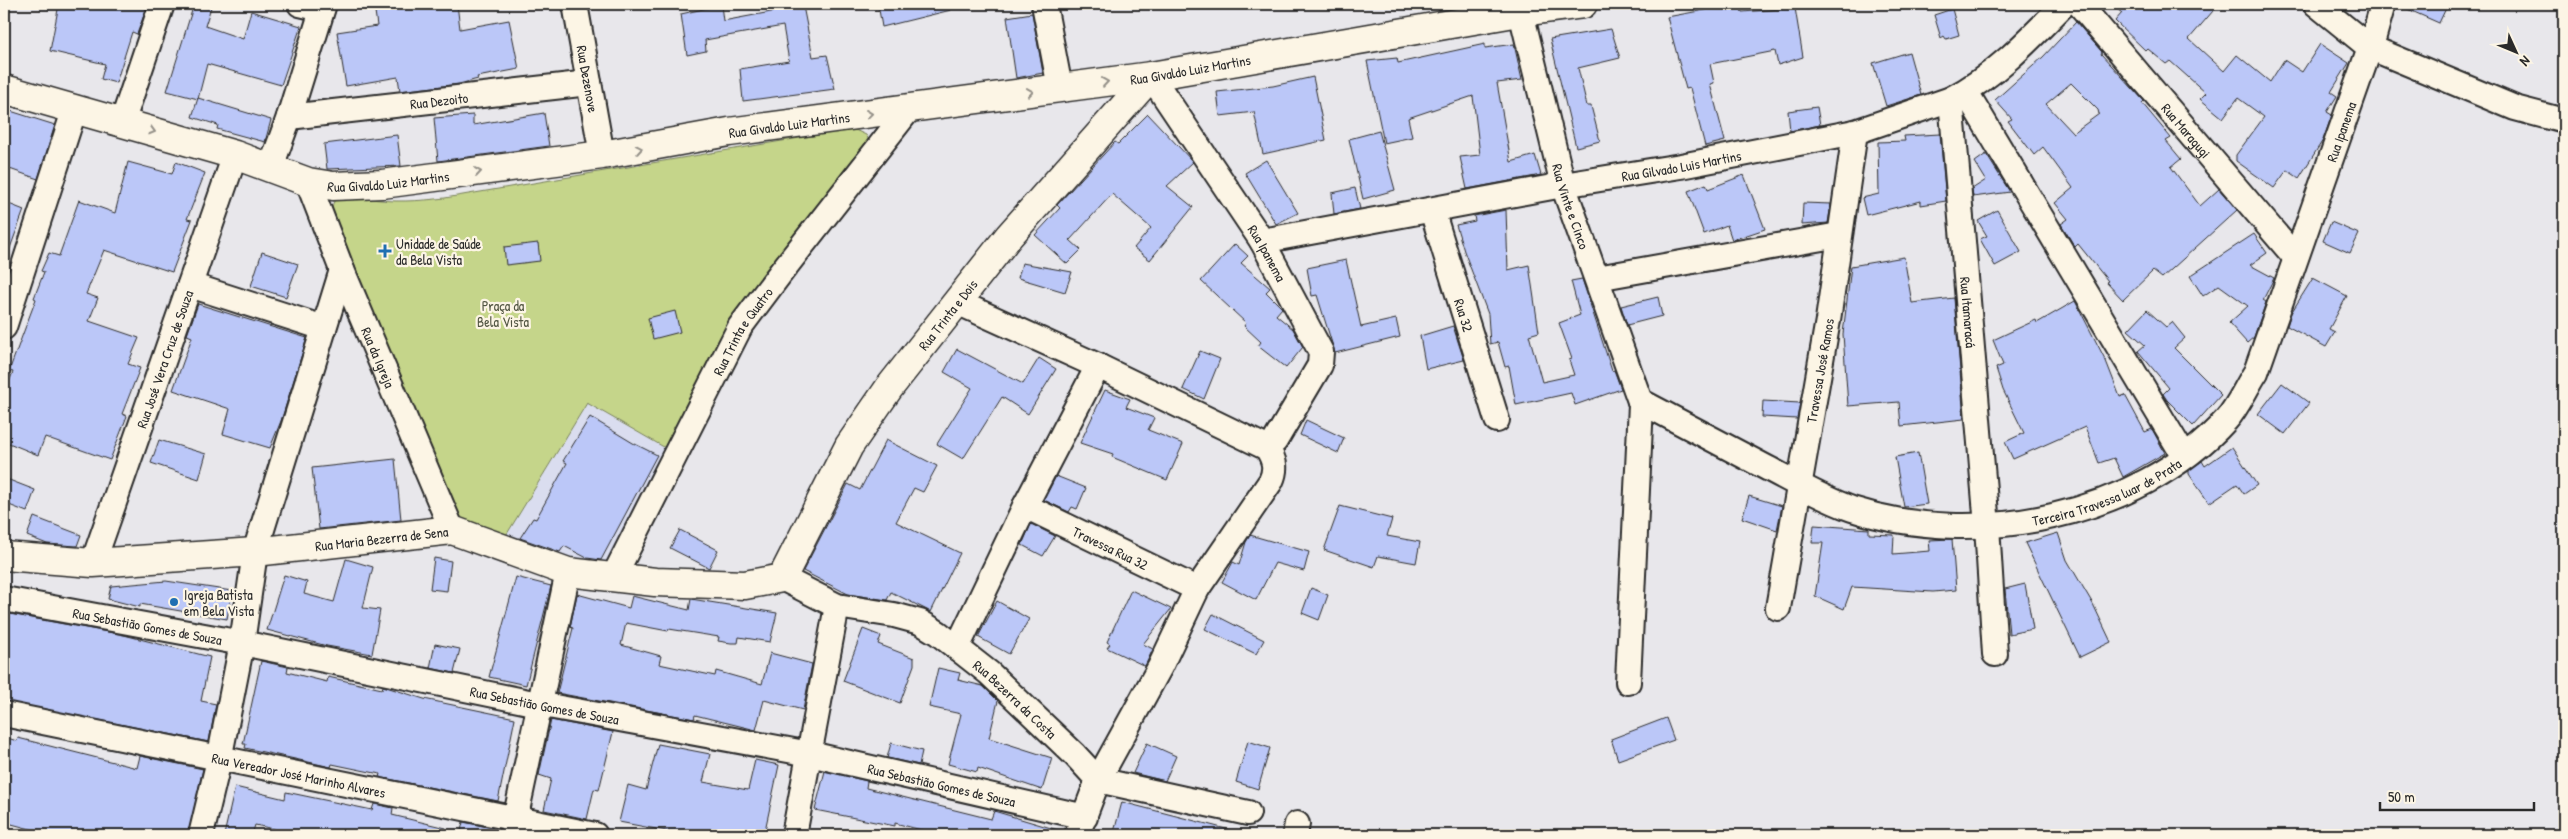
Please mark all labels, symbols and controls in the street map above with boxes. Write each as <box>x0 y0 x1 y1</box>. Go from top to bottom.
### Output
north arrow <box>2490 28 2540 78</box>
street label: Rua Dezenove <box>573 44 604 114</box>
street label: Rua Givaldo Luiz Martins <box>1129 49 1252 88</box>
text: N <box>2516 52 2535 71</box>
one-way arrow <box>1101 77 1109 88</box>
street label: Rua Dezoito <box>409 87 469 113</box>
one-way arrow <box>1026 87 1034 98</box>
street label: Rua Ipanema <box>2321 98 2360 164</box>
street label: Rua Maragugi <box>2158 99 2216 162</box>
street label: Rua Givaldo Luiz Martins <box>727 107 851 141</box>
one-way arrow <box>865 110 873 120</box>
one-way arrow <box>147 126 155 136</box>
one-way arrow <box>635 144 643 154</box>
street label: Rua Gilvado Luis Martins <box>1620 145 1743 185</box>
street label: Rua Vinte e Cinco <box>1549 162 1595 252</box>
street label: Rua Givaldo Luiz Martins <box>326 166 450 196</box>
one-way arrow <box>475 167 483 178</box>
street label: Rua Ipanema <box>1244 221 1291 285</box>
place label: Unidade de Saúde da Bela Vista <box>396 234 482 269</box>
marker: Unidade de Saúde da Bela Vista <box>378 244 392 258</box>
street label: Rua Trinta e Dois <box>913 275 981 354</box>
street label: Rua Itamaracá <box>1957 276 1981 349</box>
street label: Rua Trinta e Quatro <box>708 283 777 378</box>
street label: Rua José Vera Cruz de Souza <box>131 287 197 430</box>
park label: Praça da Bela Vista <box>477 296 529 331</box>
street label: Rua 32 <box>1450 296 1479 334</box>
street label: Travessa José Ramos <box>1801 317 1838 424</box>
street label: Rua da Igreja <box>358 324 400 391</box>
street label: Terceira Travessa luar de Prata <box>2030 453 2185 530</box>
street label: Rua Maria Bezerra de Sena <box>314 521 450 555</box>
street label: Travessa Rua 32 <box>1070 521 1152 574</box>
place label: Igreja Batista em Bela Vista <box>184 585 255 620</box>
marker: Igreja Batista em Bela Vista <box>168 596 180 608</box>
street label: Rua Sebastião Gomes de Souza <box>71 602 224 649</box>
street label: Rua Bezerra da Costa <box>970 655 1061 743</box>
street label: Rua Sebastião Gomes de Souza <box>469 681 621 728</box>
street label: Rua Vereador José Marinho Alvares <box>210 747 387 801</box>
street label: Rua Sebastião Gomes de Souza <box>866 758 1018 810</box>
scale bar <box>2380 779 2534 811</box>
text: 50 m <box>2388 786 2415 807</box>

